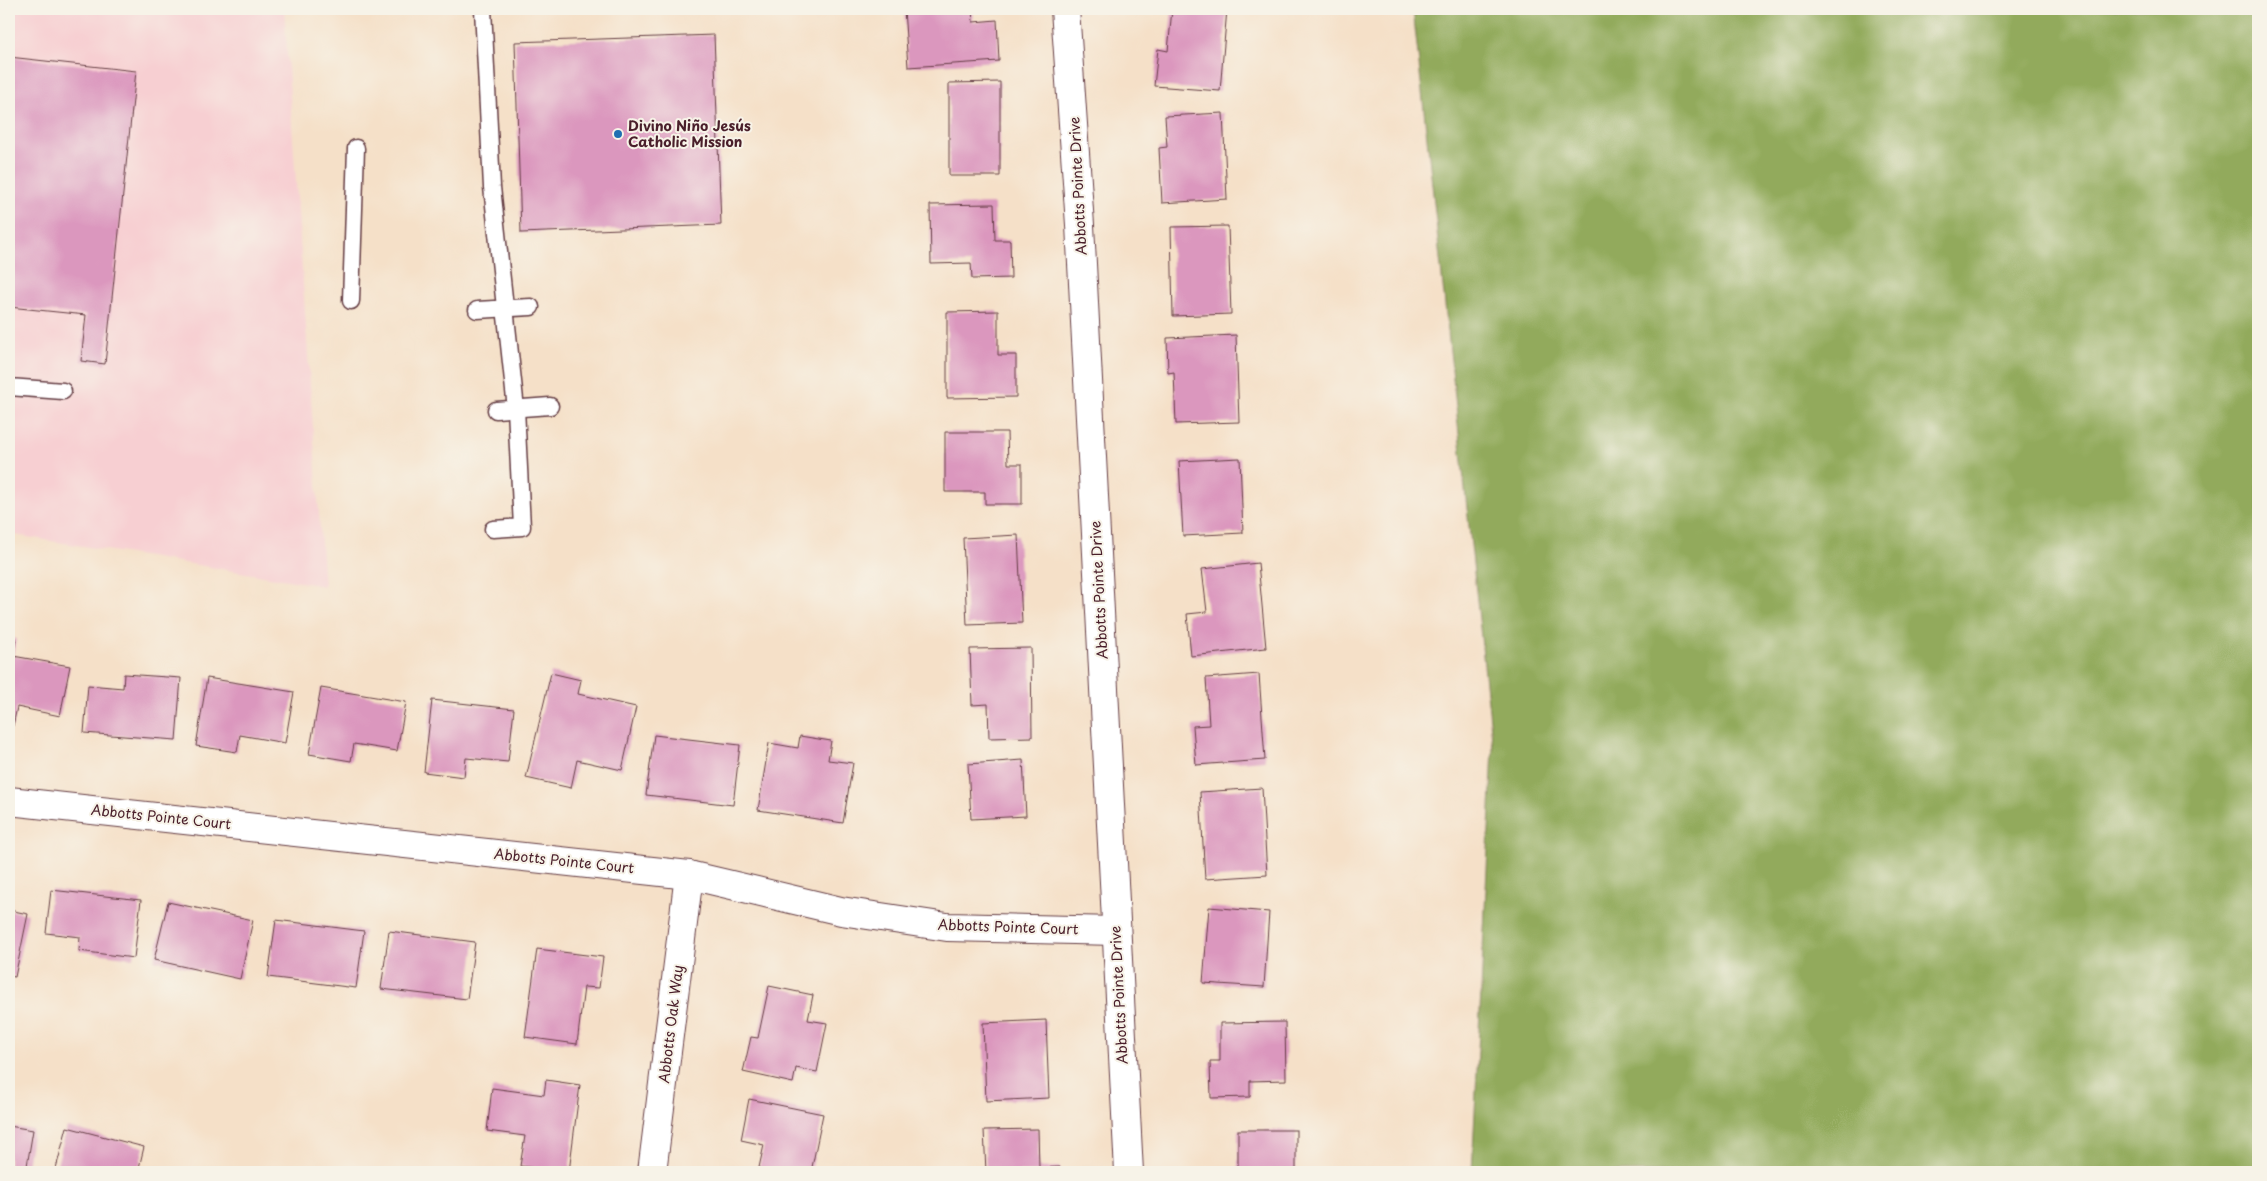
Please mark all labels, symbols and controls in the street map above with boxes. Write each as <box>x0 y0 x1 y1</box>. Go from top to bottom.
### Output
place label: Divino Niño Jesús Catholic Mission <box>628 115 751 152</box>
street label: Abbotts Pointe Drive <box>1063 116 1092 256</box>
marker: Divino Niño Jesús Catholic Mission <box>612 128 624 140</box>
street label: Abbotts Pointe Drive <box>1084 520 1113 660</box>
street label: Abbotts Pointe Court <box>90 799 232 834</box>
street label: Abbotts Pointe Court <box>493 843 635 878</box>
street label: Abbotts Pointe Court <box>937 914 1079 939</box>
street label: Abbotts Pointe Drive <box>1104 925 1133 1065</box>
street label: Abbotts Oak Way <box>653 964 688 1084</box>

